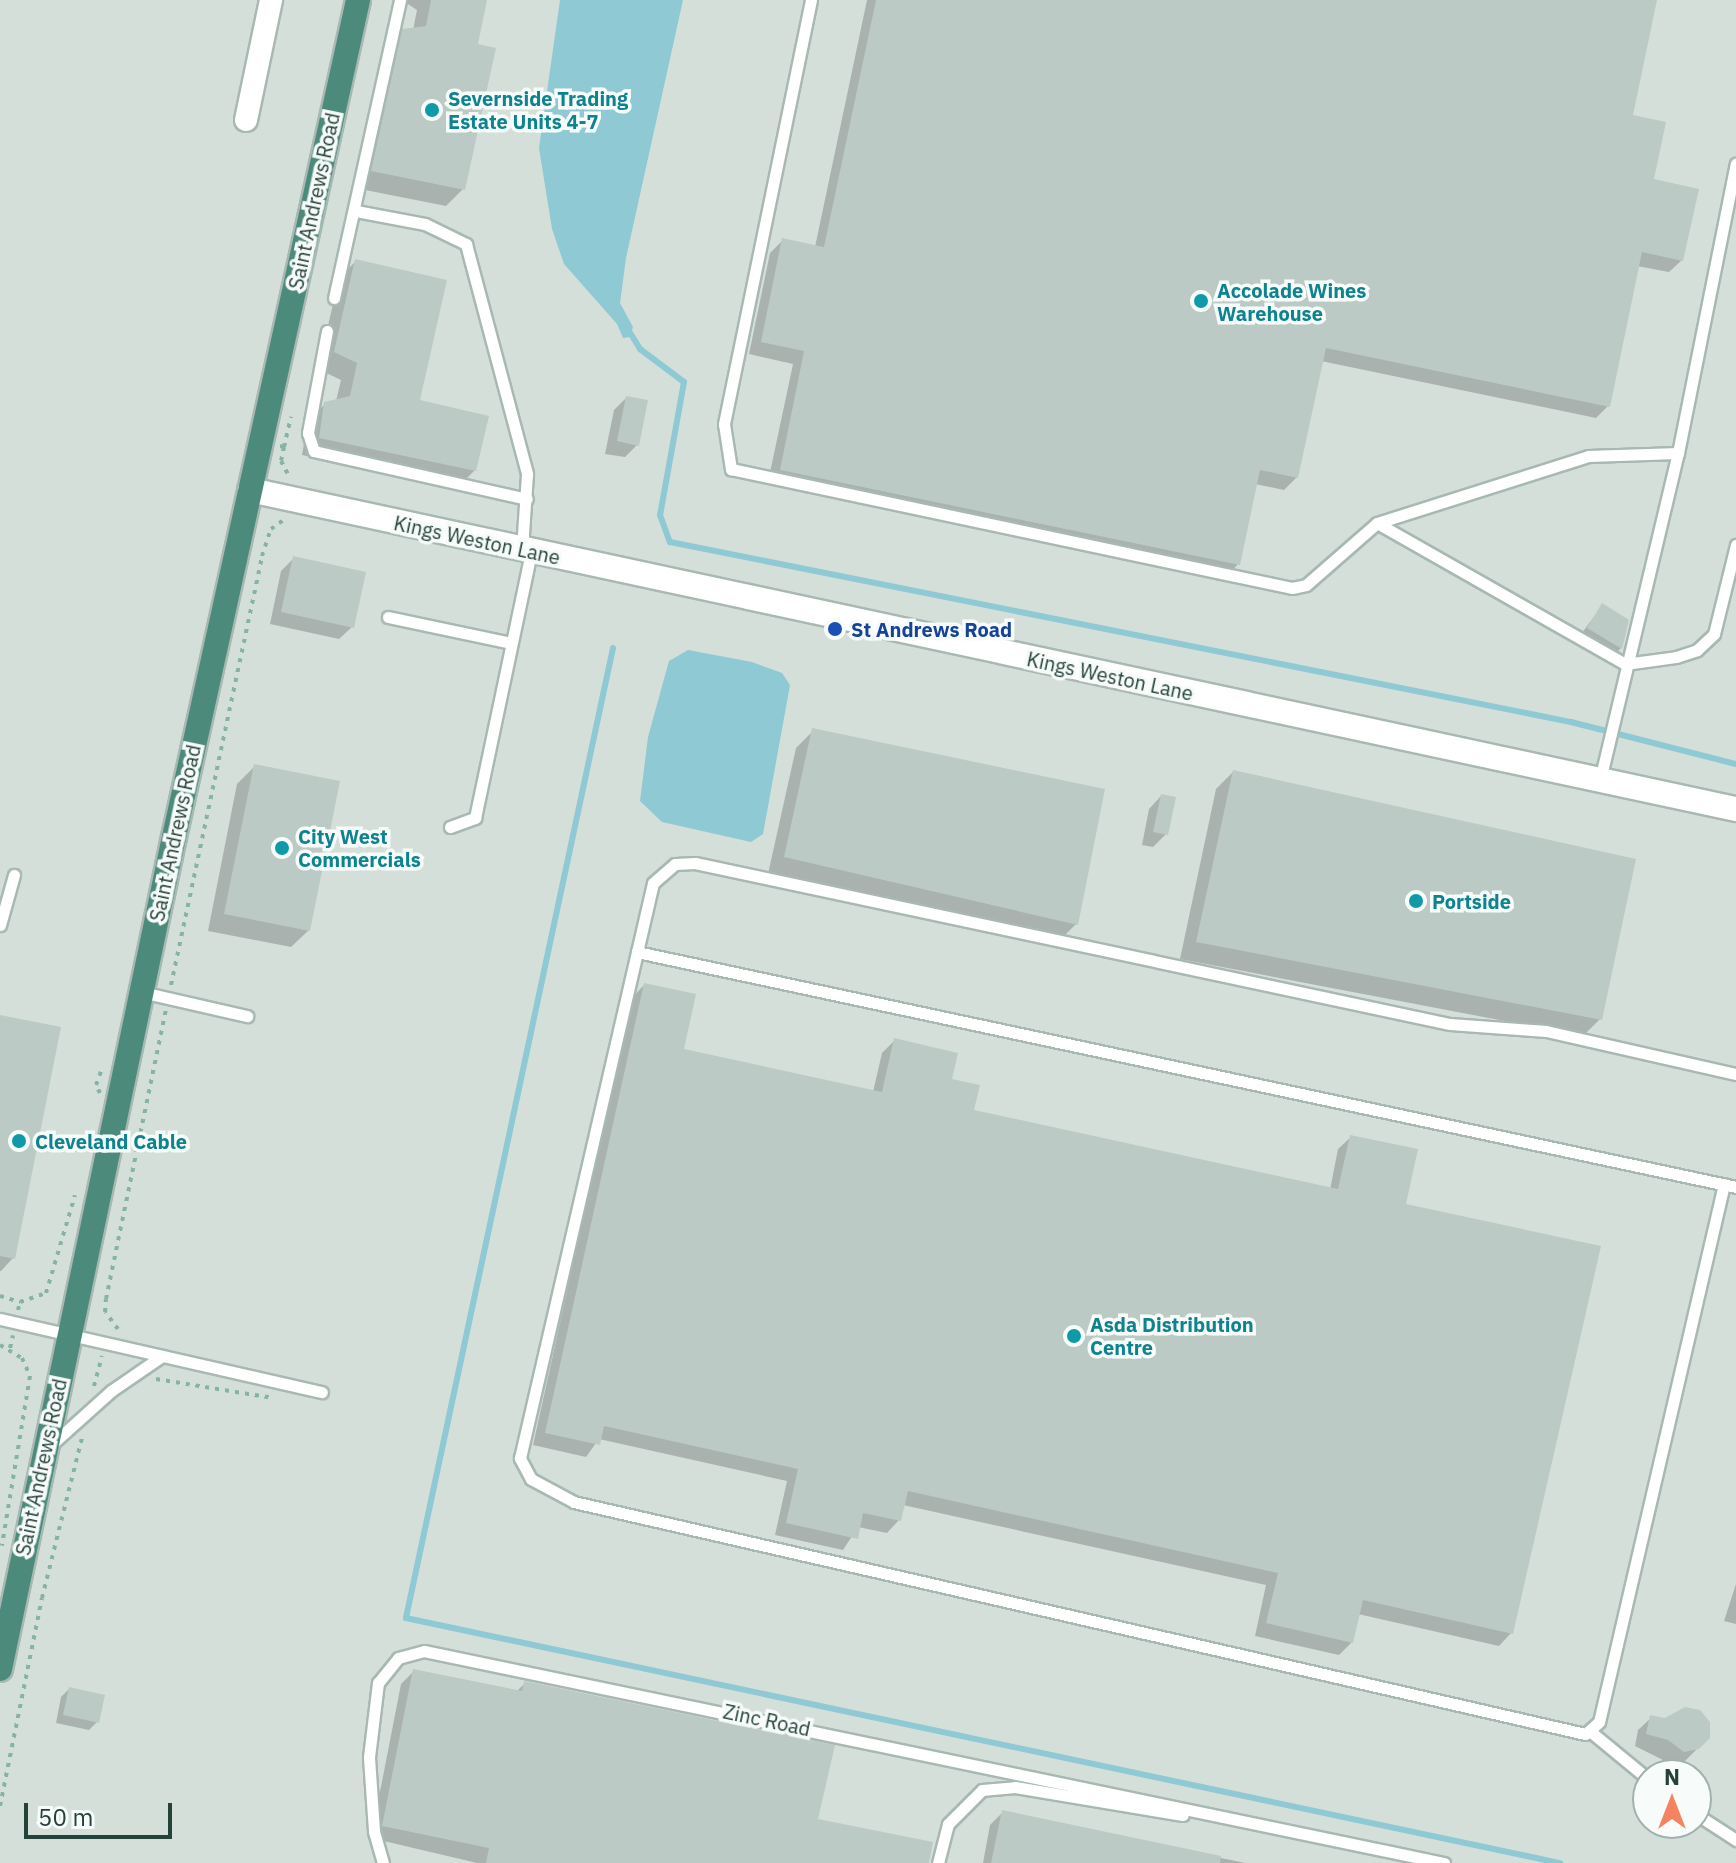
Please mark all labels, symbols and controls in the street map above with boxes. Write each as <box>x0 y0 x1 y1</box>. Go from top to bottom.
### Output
place label: Severnside Trading Estate Units 4-7 <box>448 86 628 133</box>
marker: Severnside Trading Estate Units 4-7 <box>423 101 441 119</box>
street label: Saint Andrews Road <box>284 110 344 292</box>
place label: Accolade Wines Warehouse <box>1217 278 1366 325</box>
marker: Accolade Wines Warehouse <box>1192 292 1210 310</box>
street label: Kings Weston Lane <box>392 511 562 569</box>
place label: St Andrews Road <box>851 617 1012 641</box>
marker: St Andrews Road <box>826 620 844 638</box>
street label: Kings Weston Lane <box>1025 647 1195 705</box>
street label: Saint Andrews Road <box>145 742 205 924</box>
place label: City West Commercials <box>298 824 421 871</box>
marker: City West Commercials <box>273 839 291 857</box>
place label: Portside <box>1432 889 1511 913</box>
marker: Portside <box>1407 892 1425 910</box>
place label: Cleveland Cable <box>35 1129 187 1153</box>
marker: Cleveland Cable <box>10 1132 28 1150</box>
place label: Asda Distribution Centre <box>1090 1312 1254 1359</box>
marker: Asda Distribution Centre <box>1065 1327 1083 1345</box>
street label: Saint Andrews Road <box>11 1376 71 1558</box>
street label: Zinc Road <box>721 1699 813 1741</box>
north arrow <box>1632 1759 1712 1839</box>
text: N <box>1664 1762 1680 1791</box>
scale bar <box>28 1787 176 1837</box>
text: 50 m <box>38 1801 93 1833</box>

